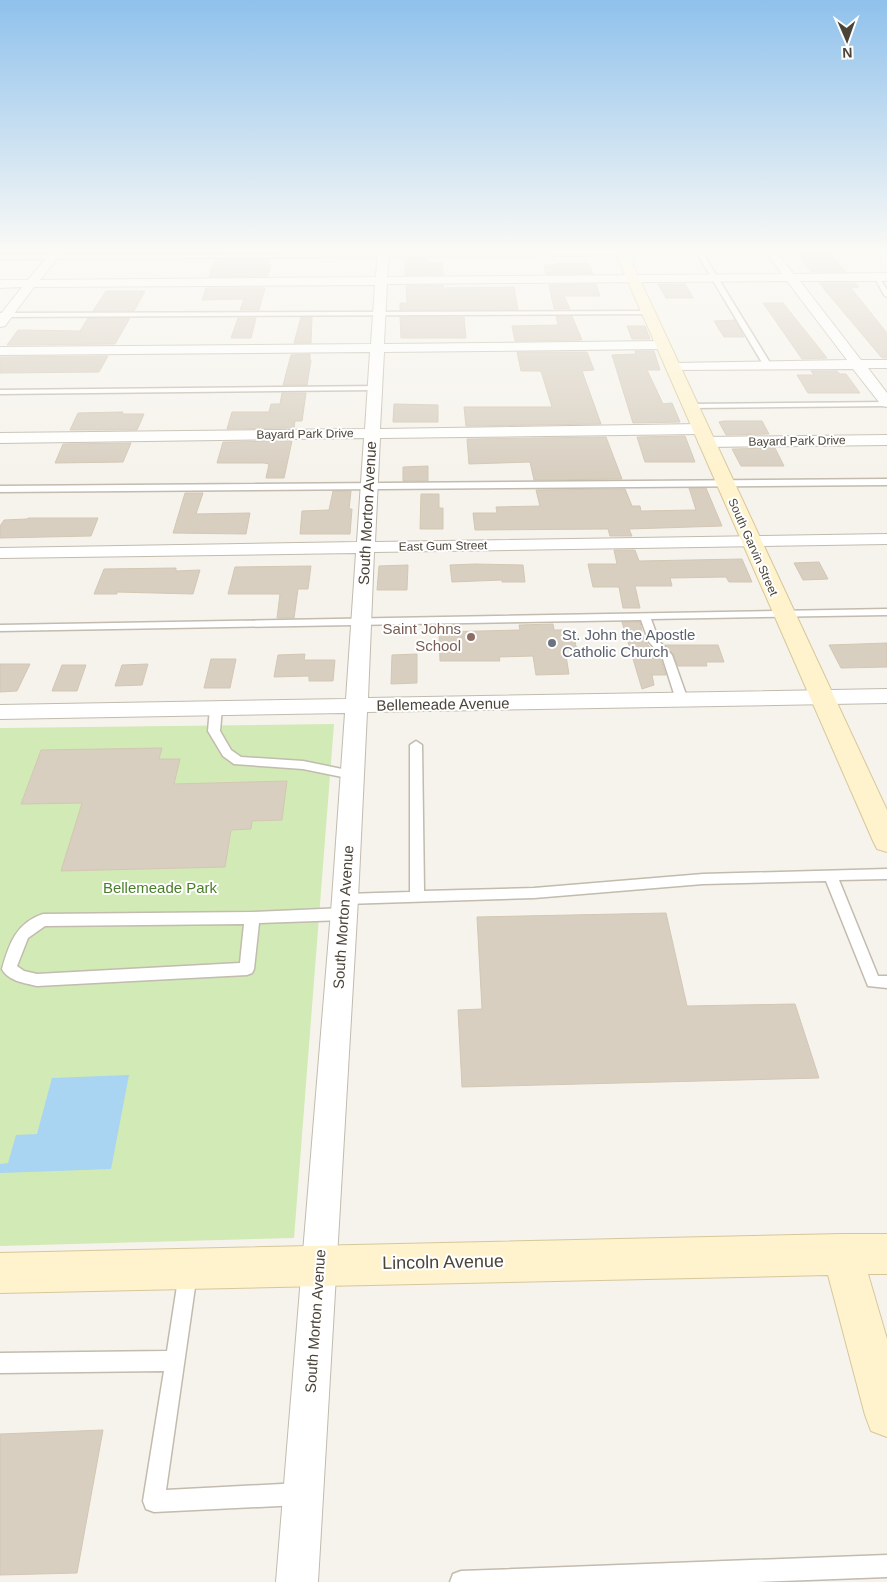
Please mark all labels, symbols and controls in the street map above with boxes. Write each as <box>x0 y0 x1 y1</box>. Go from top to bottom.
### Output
north arrow <box>822 15 872 65</box>
text: N <box>842 45 853 61</box>
street label: Bayard Park Drive <box>256 426 354 442</box>
street label: Bayard Park Drive <box>748 433 846 449</box>
street label: South Morton Avenue <box>355 441 379 585</box>
street label: South Garvin Street <box>725 496 781 599</box>
street label: East Gum Street <box>399 538 488 554</box>
place label: Saint Johns School <box>383 620 461 654</box>
place label: St. John the Apostle Catholic Church <box>562 626 695 660</box>
marker: Saint Johns School <box>465 631 477 643</box>
marker: St. John the Apostle Catholic Church <box>546 637 558 649</box>
street label: Bellemeade Avenue <box>376 694 510 714</box>
street label: South Morton Avenue <box>329 845 357 989</box>
park label: Bellemeade Park <box>103 879 218 896</box>
street label: South Morton Avenue <box>301 1249 329 1393</box>
street label: Lincoln Avenue <box>382 1251 504 1273</box>

